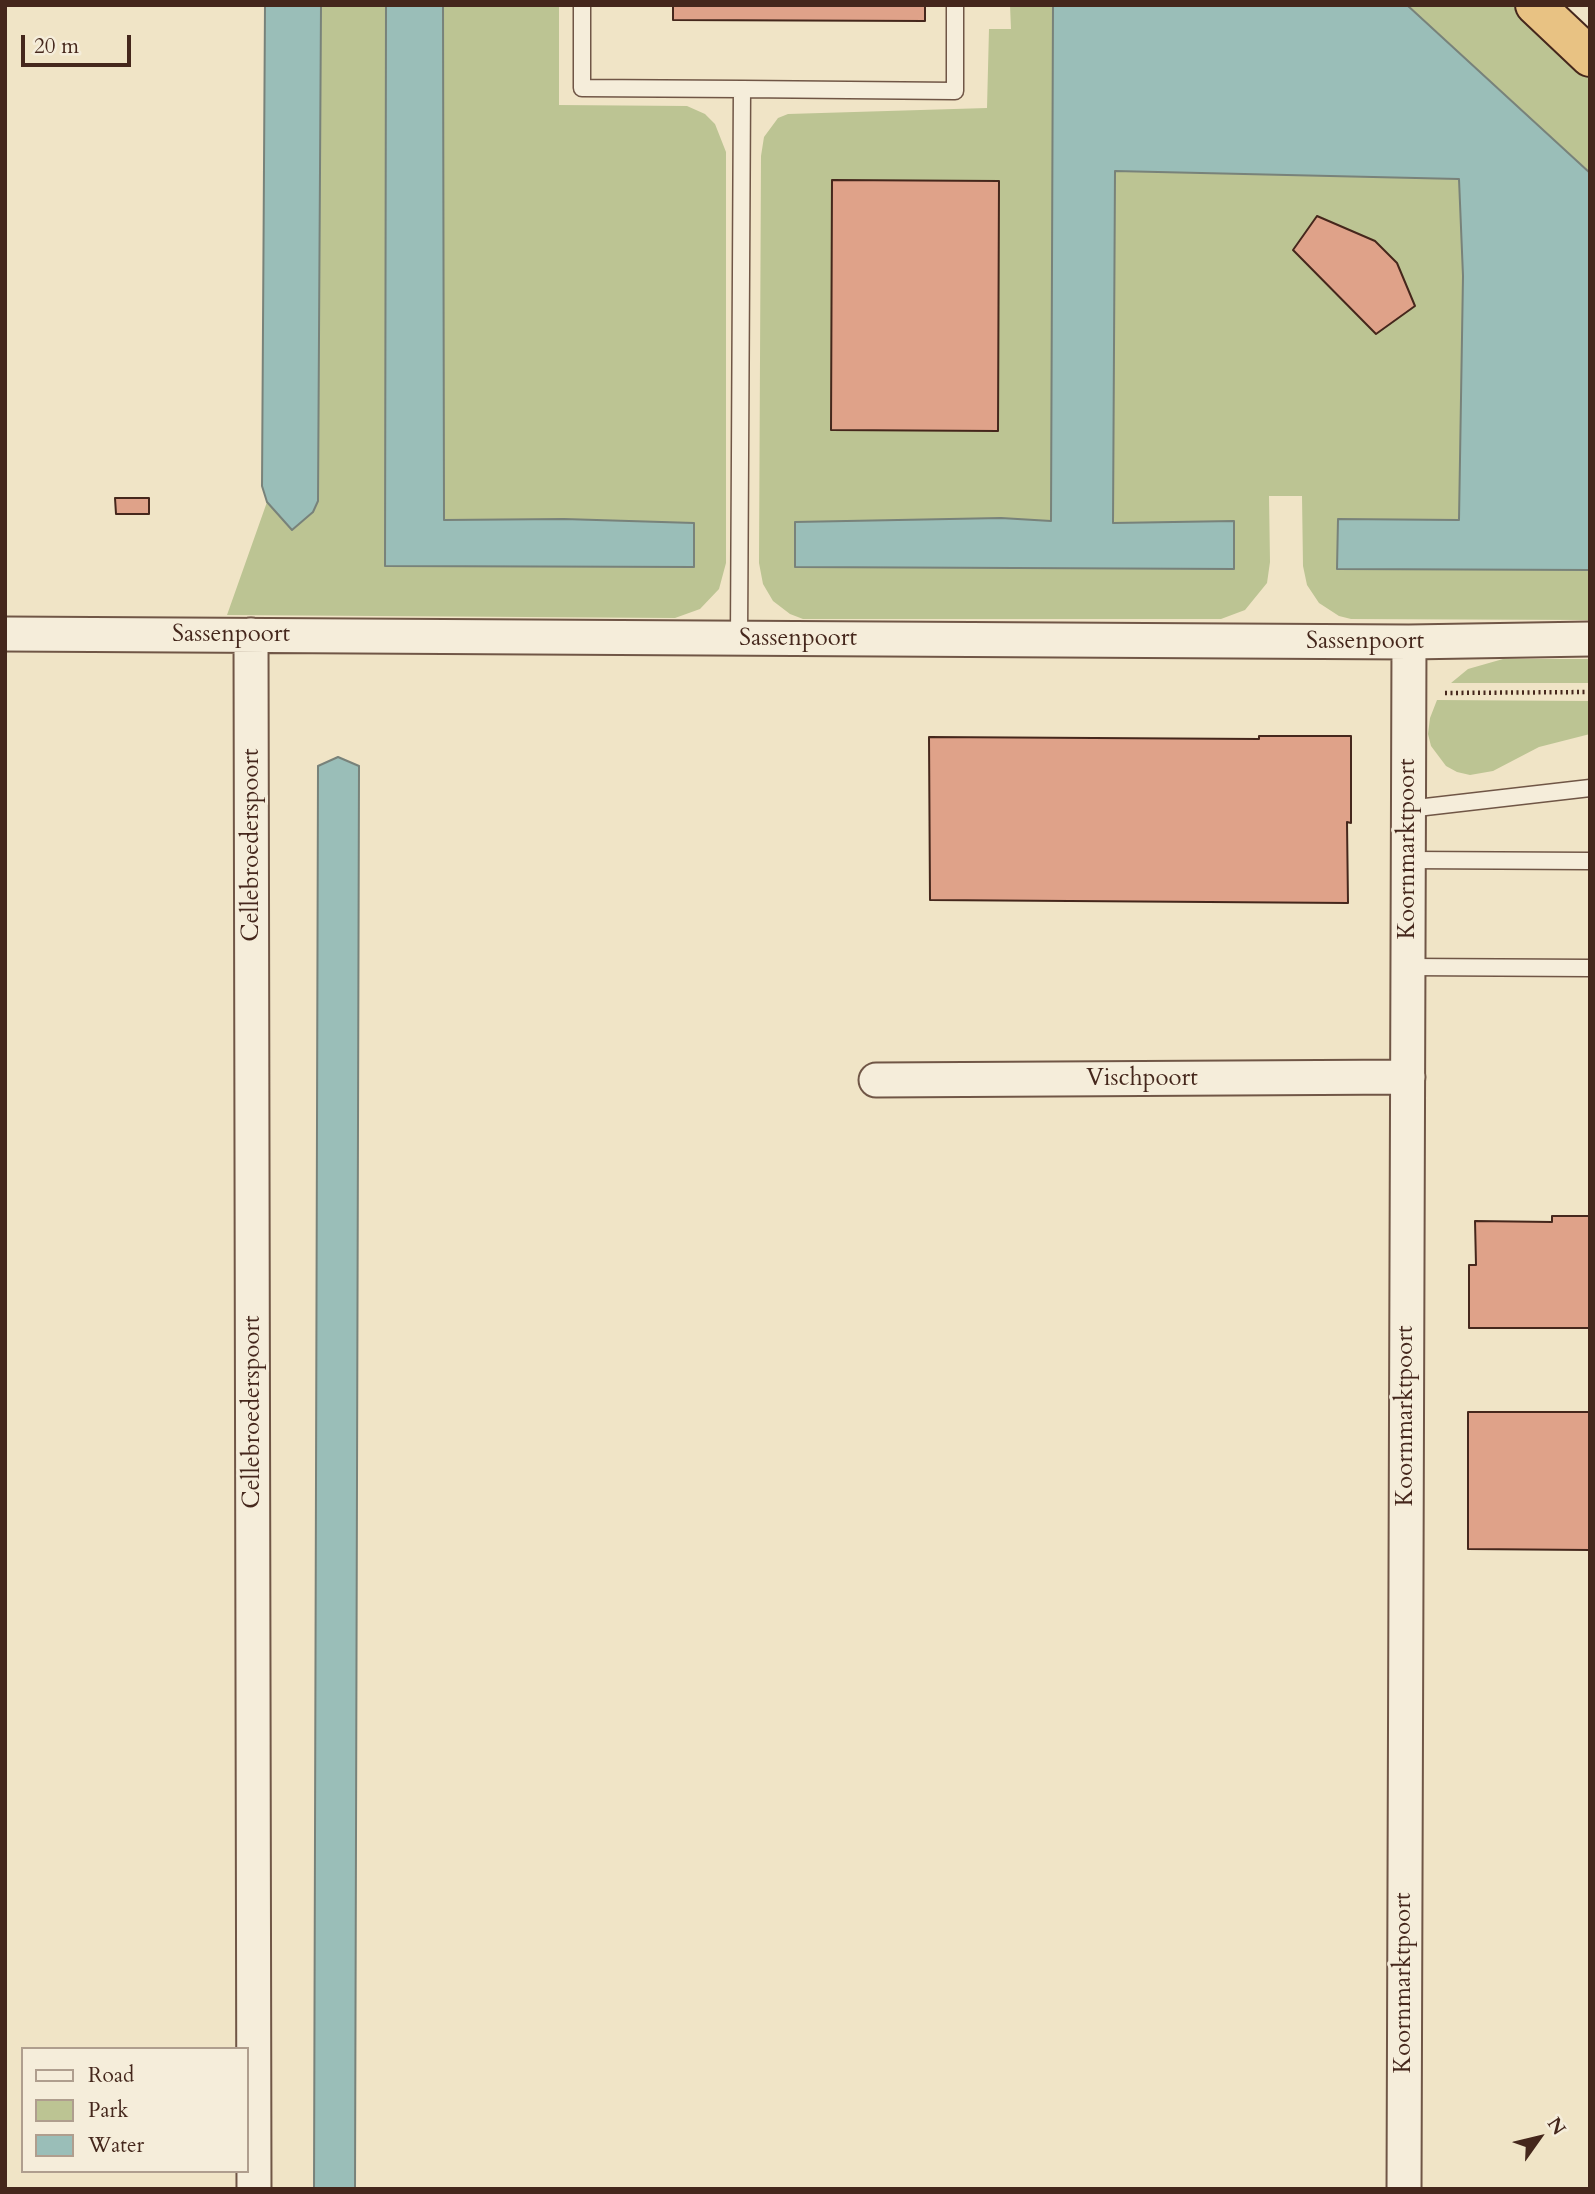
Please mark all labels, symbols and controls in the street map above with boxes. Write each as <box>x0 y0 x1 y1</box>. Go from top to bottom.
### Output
scale bar <box>24 21 135 65</box>
text: 20 m <box>34 32 79 61</box>
street label: Sassenpoort <box>172 621 290 649</box>
street label: Sassenpoort <box>739 625 857 653</box>
street label: Sassenpoort <box>1306 628 1424 656</box>
street label: Cellebroederspoort <box>238 748 266 942</box>
street label: Koornmarktpoort <box>1394 758 1422 940</box>
street label: Vischpoort <box>1086 1065 1198 1093</box>
street label: Cellebroederspoort <box>239 1315 267 1509</box>
street label: Koornmarktpoort <box>1392 1325 1420 1507</box>
street label: Koornmarktpoort <box>1390 1892 1418 2074</box>
legend <box>21 2047 248 2173</box>
text: Road <box>88 2061 134 2090</box>
text: Park <box>88 2096 128 2125</box>
north arrow <box>1504 2103 1574 2173</box>
text: N <box>1541 2112 1572 2140</box>
text: Water <box>88 2131 144 2160</box>

